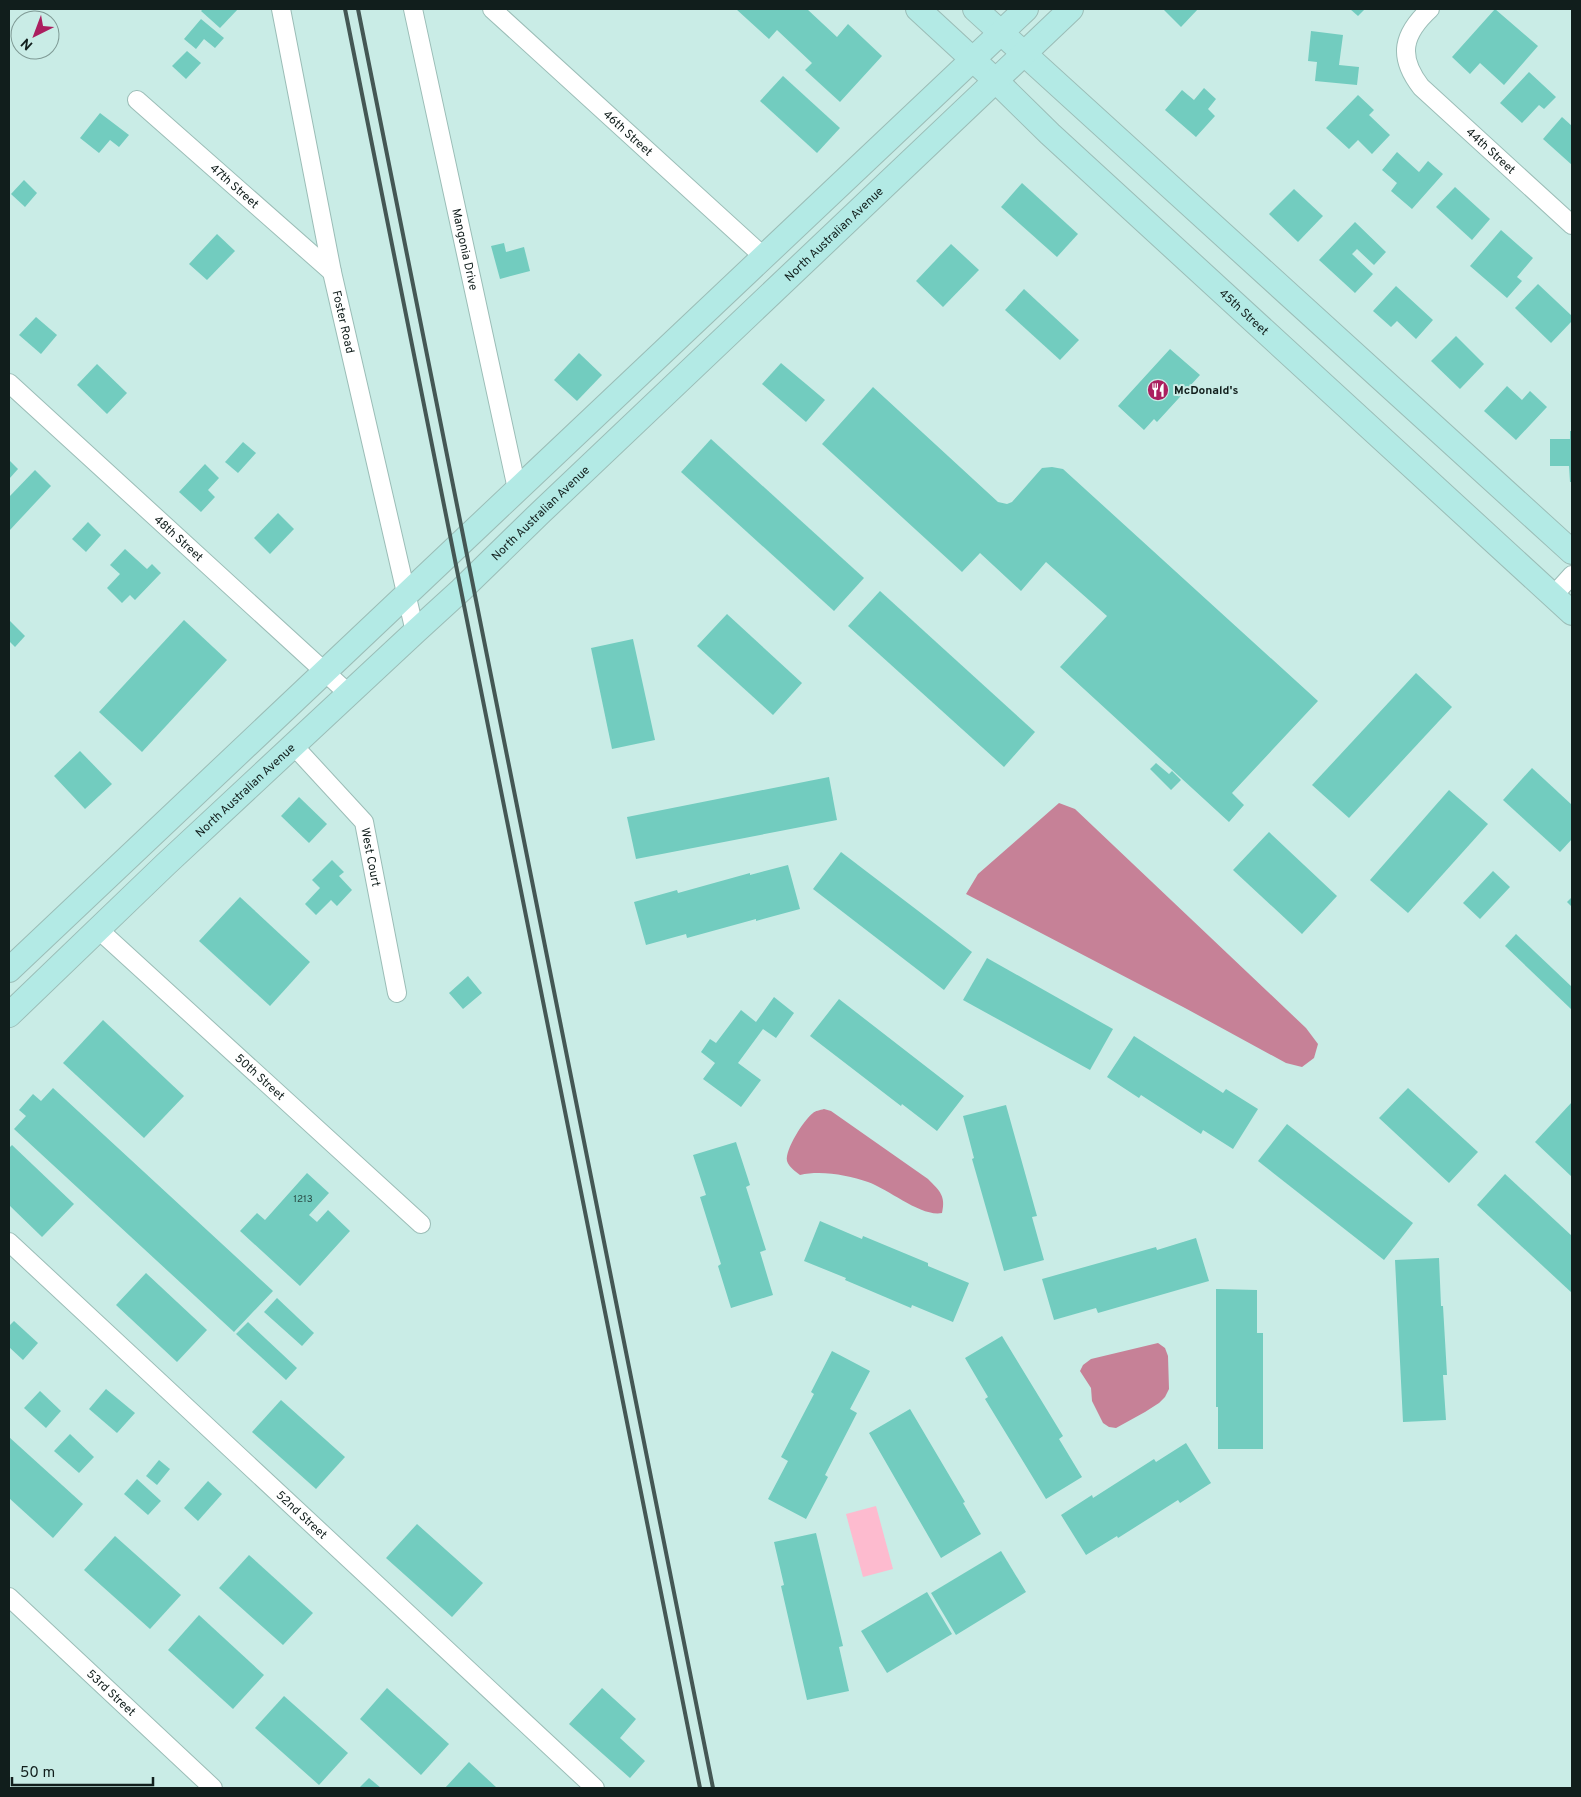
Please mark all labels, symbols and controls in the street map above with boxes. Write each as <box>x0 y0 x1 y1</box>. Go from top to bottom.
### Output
north arrow <box>10 10 60 60</box>
text: N <box>18 34 37 53</box>
street label: 46th Street <box>599 107 655 160</box>
street label: 44th Street <box>1462 125 1518 178</box>
street label: 47th Street <box>206 161 262 213</box>
street label: North Australian Avenue <box>782 184 887 286</box>
street label: Mangonia Drive <box>447 207 481 292</box>
street label: 45th Street <box>1215 286 1271 339</box>
street label: Foster Road <box>327 289 358 355</box>
restaurant icon: McDonald's <box>1146 378 1170 402</box>
place label: McDonald's <box>1174 383 1238 399</box>
street label: North Australian Avenue <box>489 463 594 565</box>
street label: 48th Street <box>150 512 206 566</box>
street label: North Australian Avenue <box>193 741 299 841</box>
street label: West Court <box>356 826 383 888</box>
street label: 50th Street <box>231 1051 288 1105</box>
house number: 1213 <box>293 1193 313 1206</box>
street label: 52nd Street <box>272 1488 330 1543</box>
street label: 53rd Street <box>83 1666 139 1720</box>
scale bar <box>12 1754 154 1786</box>
text: 50 m <box>20 1764 55 1783</box>

